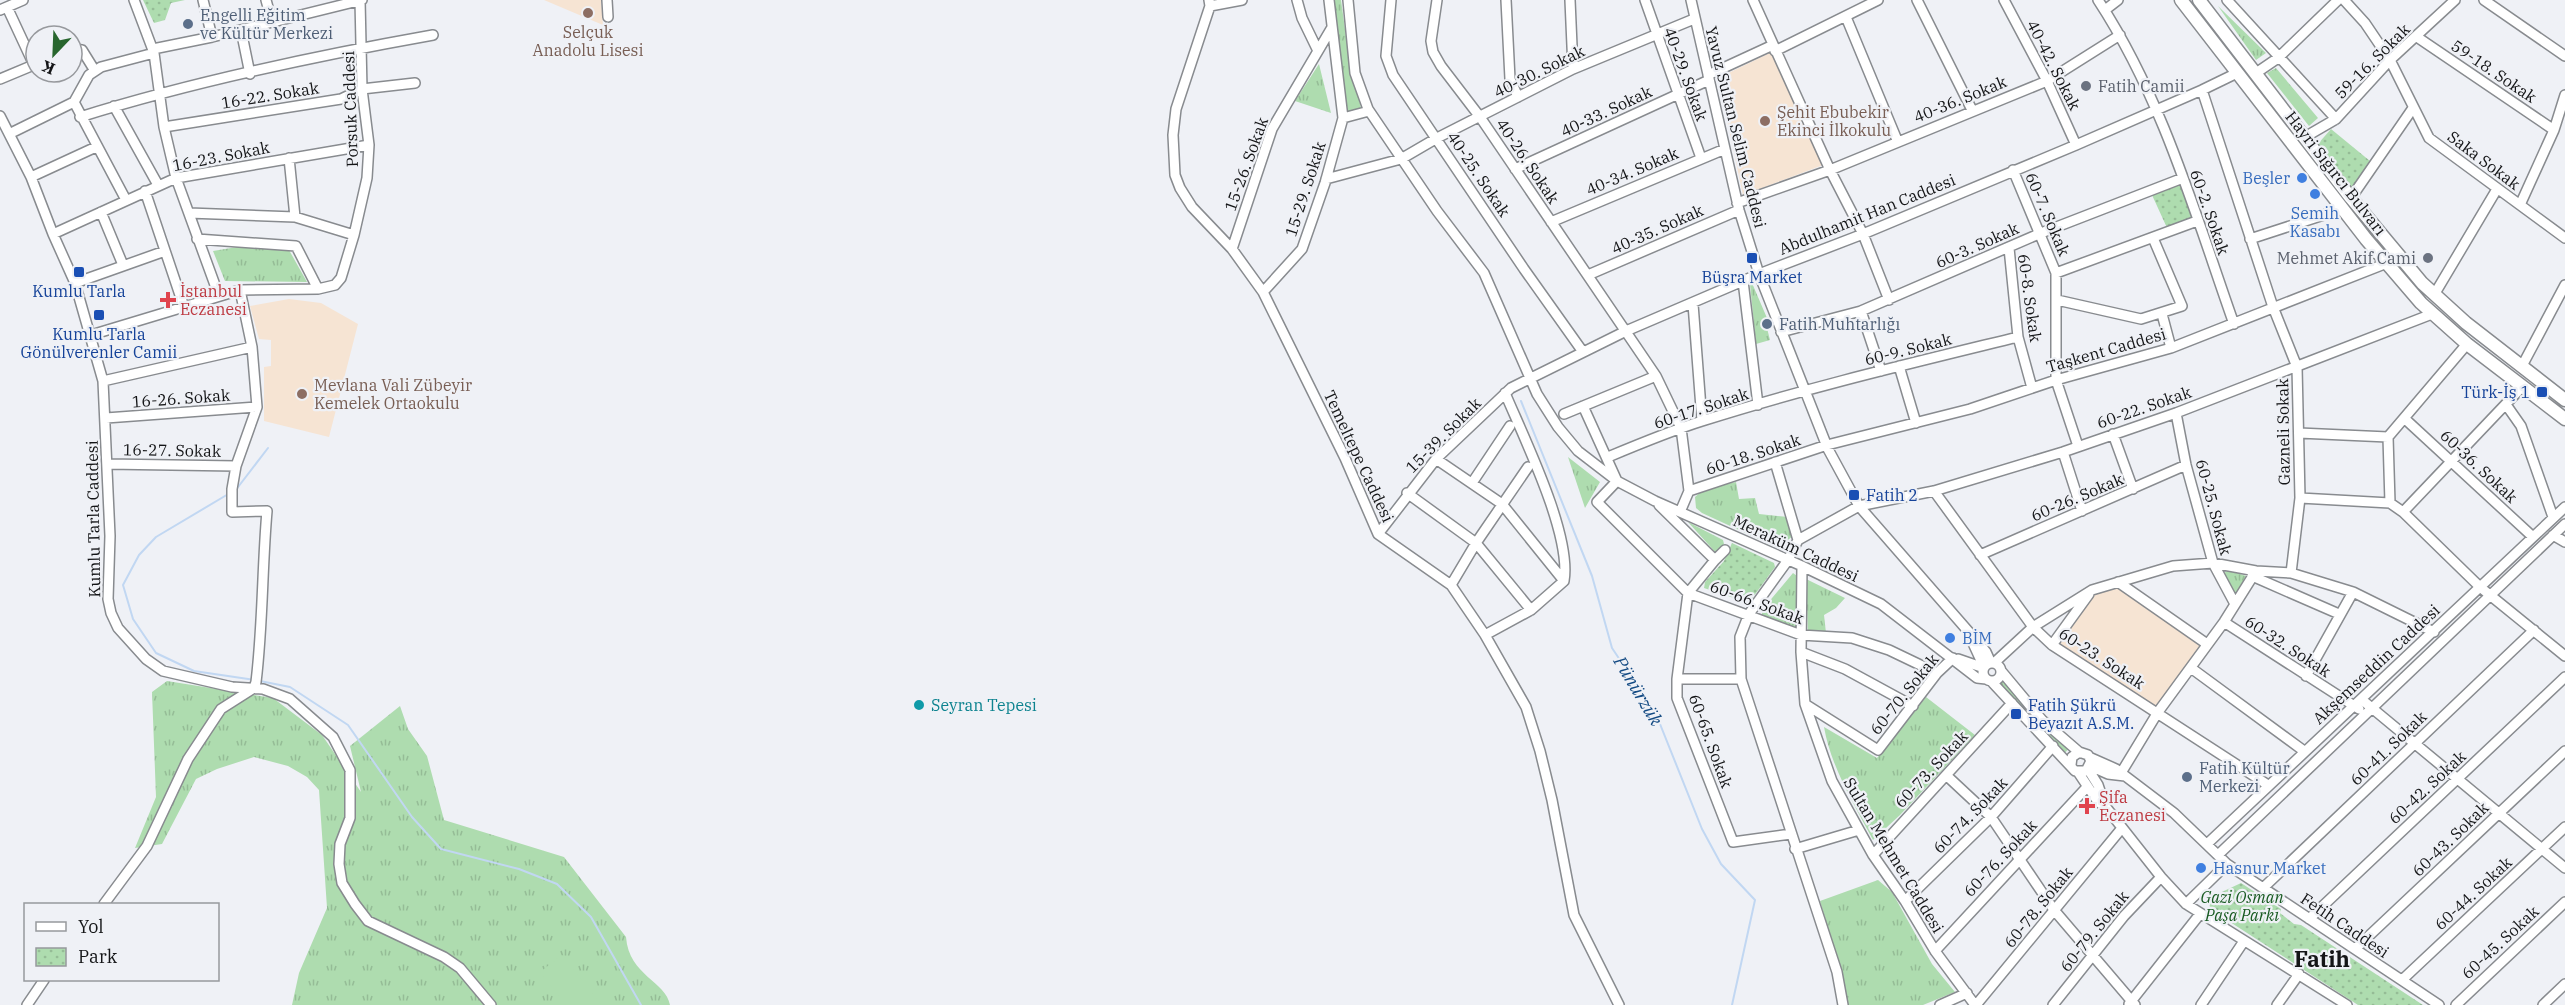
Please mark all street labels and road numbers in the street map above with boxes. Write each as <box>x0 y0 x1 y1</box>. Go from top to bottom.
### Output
street label: 40-42. Sokak <box>2023 17 2086 114</box>
street label: 59-16. Sokak <box>2330 19 2414 103</box>
street label: 40-29. Sokak <box>1660 24 1712 124</box>
street label: Yavuz Sultan Selim Caddesi <box>1701 24 1771 230</box>
street label: 59-18. Sokak <box>2448 35 2541 107</box>
street label: 40-30. Sokak <box>1490 40 1588 102</box>
street label: Porsuk Caddesi <box>338 50 362 168</box>
street label: 40-36. Sokak <box>1911 71 2010 127</box>
street label: 16-22. Sokak <box>220 77 321 113</box>
street label: 40-33. Sokak <box>1557 81 1655 141</box>
street label: Hayri Sığırcı Bulvarı <box>2281 107 2391 239</box>
street label: 15-26. Sokak <box>1220 114 1272 214</box>
street label: 40-26. Sokak <box>1492 115 1564 208</box>
street label: Saka Sokak <box>2444 126 2525 194</box>
street label: 40-25. Sokak <box>1443 128 1515 221</box>
street label: 16-23. Sokak <box>171 137 272 175</box>
street label: 15-29. Sokak <box>1280 138 1330 239</box>
street label: 40-34. Sokak <box>1583 142 1682 199</box>
street label: 60-2. Sokak <box>2186 167 2234 258</box>
street label: Abdulhamit Han Caddesi <box>1776 169 1958 259</box>
street label: 60-7. Sokak <box>2021 169 2075 259</box>
street label: 40-35. Sokak <box>1608 200 1707 258</box>
street label: 60-3. Sokak <box>1932 218 2022 272</box>
street label: 60-8. Sokak <box>2014 253 2046 344</box>
street label: Taşkent Caddesi <box>2044 323 2168 377</box>
street label: 60-9. Sokak <box>1862 328 1954 369</box>
street label: Gazneli Sokak <box>2272 378 2294 486</box>
street label: 60-22. Sokak <box>2094 381 2194 432</box>
street label: 60-17. Sokak <box>1651 383 1752 433</box>
street label: 16-26. Sokak <box>131 385 232 411</box>
street label: Temeltepe Caddesi <box>1320 387 1398 525</box>
street label: 15-39. Sokak <box>1401 393 1485 477</box>
street label: 60-36. Sokak <box>2436 425 2522 507</box>
street label: 60-18. Sokak <box>1703 429 1804 479</box>
street label: 16-27. Sokak <box>123 439 222 461</box>
street label: Kumlu Tarla Caddesi <box>82 440 104 598</box>
street label: 60-25. Sokak <box>2192 457 2237 558</box>
street label: 60-26. Sokak <box>2028 468 2127 525</box>
street label: Meraküm Caddesi <box>1730 510 1862 586</box>
street label: 60-66. Sokak <box>1707 576 1807 628</box>
street label: Akşemseddin Caddesi <box>2308 600 2444 728</box>
street label: 60-32. Sokak <box>2241 611 2335 682</box>
street label: 60-23. Sokak <box>2055 623 2149 694</box>
street label: 60-70. Sokak <box>1865 649 1943 739</box>
street label: 60-65. Sokak <box>1685 691 1737 791</box>
street label: 60-41. Sokak <box>2346 706 2431 789</box>
street label: 60-73. Sokak <box>1890 726 1972 812</box>
street label: 60-42. Sokak <box>2384 746 2470 828</box>
street label: 60-74. Sokak <box>1929 772 2012 857</box>
street label: Sultan Mehmet Caddesi <box>1840 774 1948 936</box>
street label: 60-43. Sokak <box>2408 797 2493 880</box>
street label: 60-76. Sokak <box>1959 815 2041 901</box>
street label: 60-44. Sokak <box>2430 852 2516 934</box>
street label: 60-78. Sokak <box>1999 862 2077 952</box>
street label: 60-79. Sokak <box>2055 886 2133 976</box>
street label: Fetih Caddesi <box>2297 888 2393 962</box>
street label: 60-45. Sokak <box>2457 901 2543 983</box>

